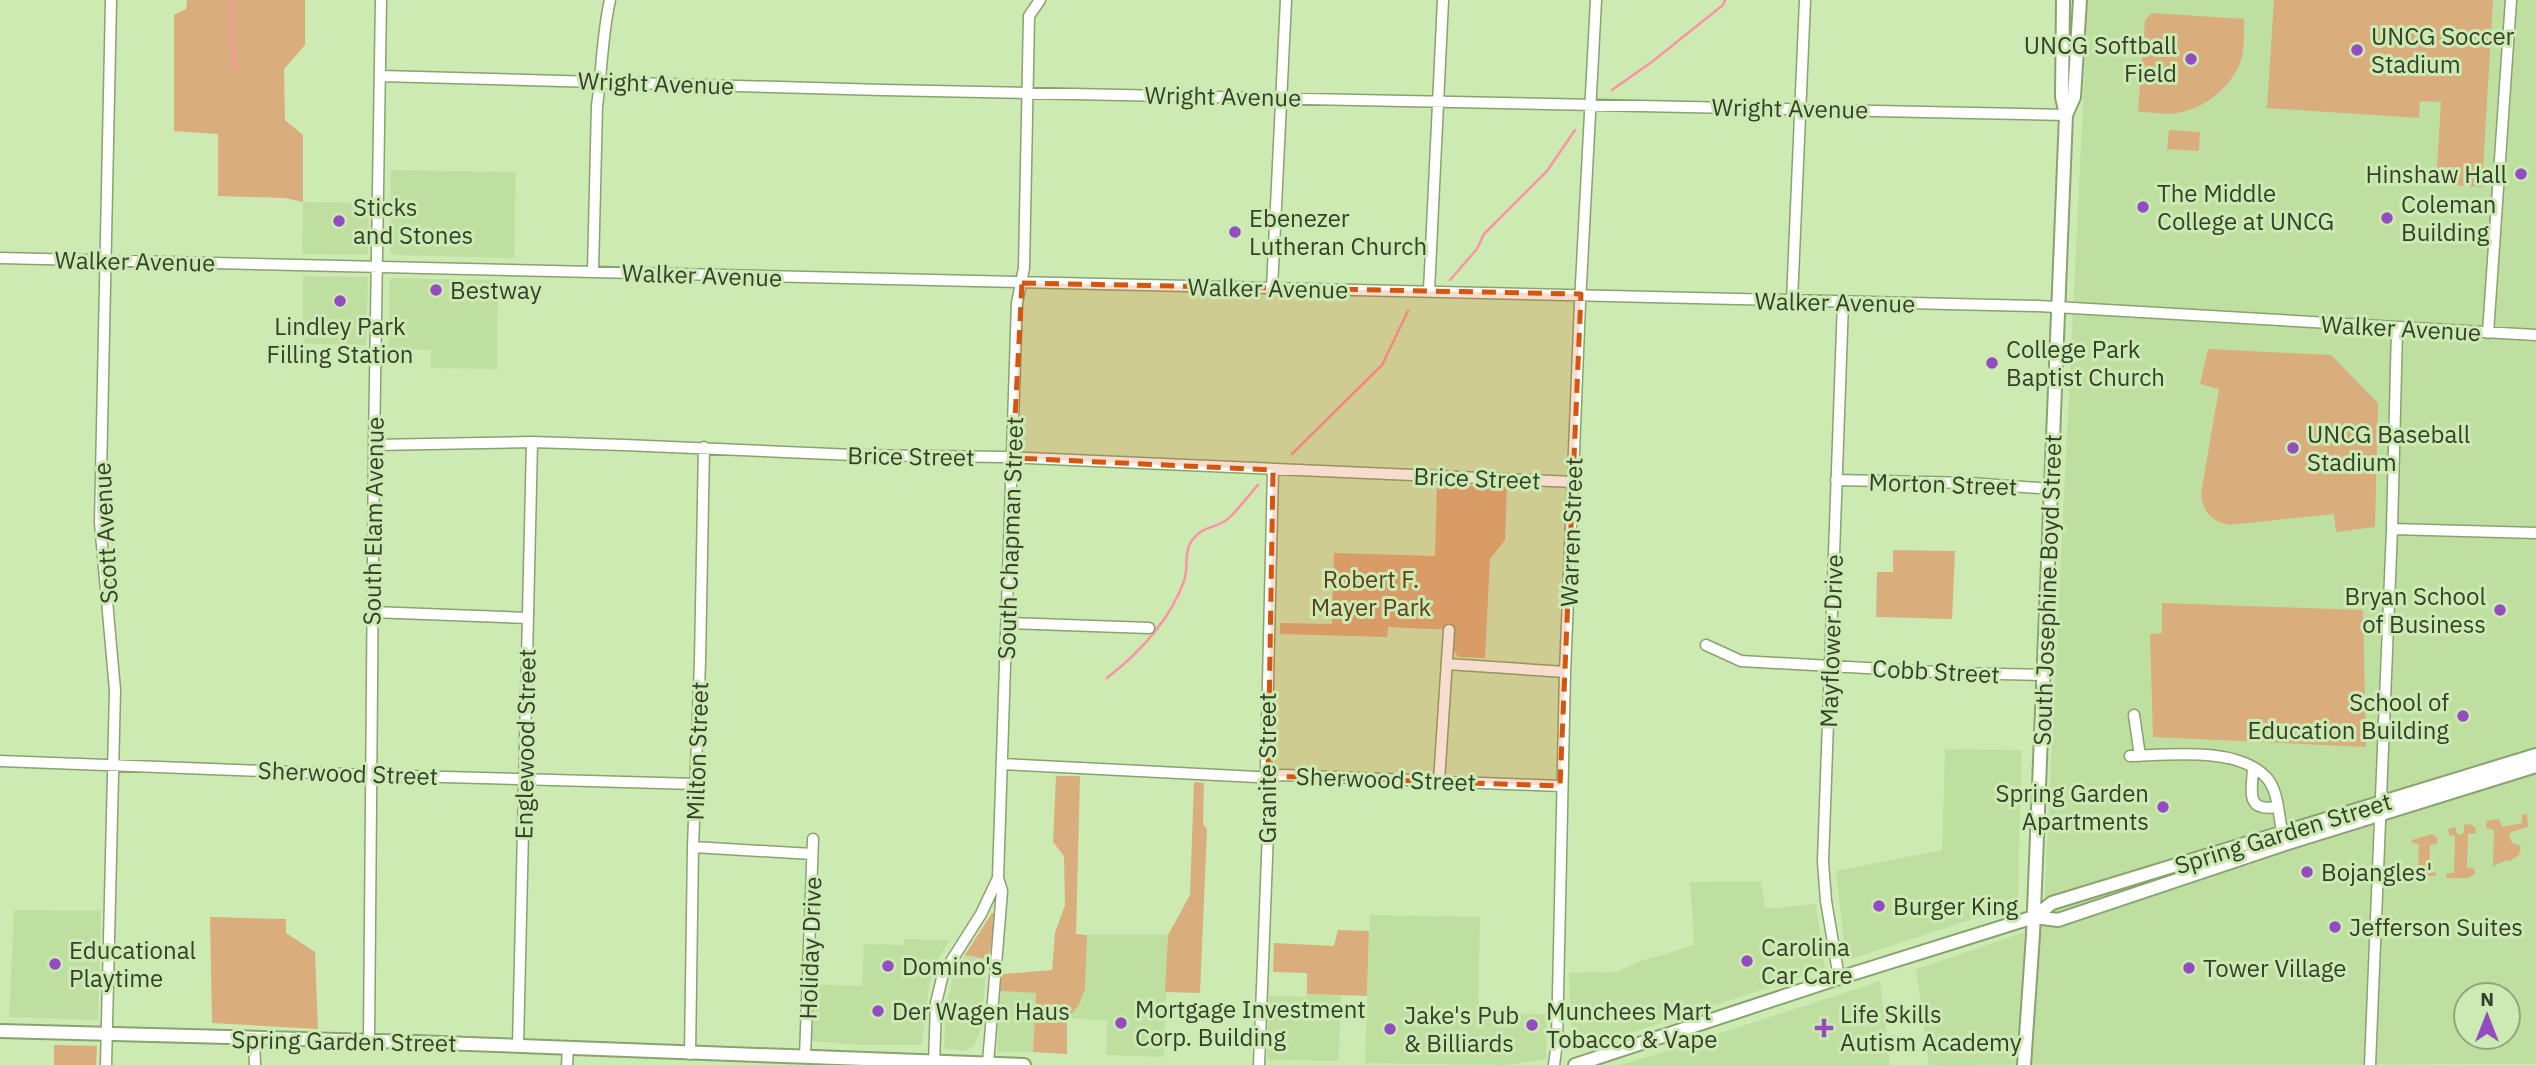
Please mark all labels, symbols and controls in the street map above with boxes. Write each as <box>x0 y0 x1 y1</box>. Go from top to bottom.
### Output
place label: UNCG Soccer Stadium <box>2371 20 2515 80</box>
place label: UNCG Softball Field <box>2024 29 2177 89</box>
marker: UNCG Soccer Stadium <box>2349 42 2365 58</box>
marker: UNCG Softball Field <box>2183 51 2199 67</box>
street label: Wright Avenue <box>577 64 735 102</box>
street label: Wright Avenue <box>1144 79 1302 113</box>
street label: Wright Avenue <box>1711 91 1869 125</box>
place label: Hinshaw Hall <box>2366 158 2507 190</box>
marker: Hinshaw Hall <box>2513 166 2529 182</box>
place label: The Middle College at UNCG <box>2157 177 2334 237</box>
place label: Coleman Building <box>2401 188 2496 248</box>
place label: Sticks and Stones <box>353 191 473 251</box>
marker: The Middle College at UNCG <box>2135 199 2151 215</box>
place label: Ebenezer Lutheran Church <box>1249 202 1427 262</box>
marker: Coleman Building <box>2379 210 2395 226</box>
marker: Sticks and Stones <box>331 213 347 229</box>
marker: Ebenezer Lutheran Church <box>1227 224 1243 240</box>
street label: Walker Avenue <box>54 244 216 278</box>
street label: Walker Avenue <box>621 256 783 294</box>
street label: Walker Avenue <box>1187 271 1349 305</box>
place label: Bestway <box>450 274 542 306</box>
marker: Bestway <box>428 282 444 298</box>
street label: Walker Avenue <box>1754 285 1916 319</box>
marker: Lindley Park Filling Station <box>332 293 348 309</box>
street label: Walker Avenue <box>2320 308 2482 348</box>
place label: Lindley Park Filling Station <box>267 310 414 370</box>
place label: College Park Baptist Church <box>2006 333 2165 393</box>
marker: College Park Baptist Church <box>1984 355 2000 371</box>
street label: South Elam Avenue <box>355 416 391 626</box>
street label: South Chapman Street <box>990 416 1030 660</box>
place label: UNCG Baseball Stadium <box>2307 418 2470 478</box>
street label: South Josephine Boyd Street <box>2026 434 2068 746</box>
street label: Brice Street <box>847 439 975 473</box>
marker: UNCG Baseball Stadium <box>2285 440 2301 456</box>
street label: Warren Street <box>1552 457 1590 607</box>
street label: Brice Street <box>1413 460 1541 496</box>
street label: Scott Avenue <box>85 461 125 605</box>
street label: Morton Street <box>1868 465 2018 503</box>
street label: Mayflower Drive <box>1812 554 1850 728</box>
park label: Robert F. Mayer Park <box>1311 563 1431 623</box>
place label: Bryan School of Business <box>2344 580 2486 640</box>
marker: Bryan School of Business <box>2492 602 2508 618</box>
street label: Englewood Street <box>507 648 543 840</box>
street label: Cobb Street <box>1871 652 2001 690</box>
street label: Milton Street <box>679 681 715 821</box>
place label: School of Education Building <box>2248 686 2449 746</box>
street label: Granite Street <box>1251 693 1283 843</box>
marker: School of Education Building <box>2455 708 2471 724</box>
street label: Sherwood Street <box>257 754 439 792</box>
street label: Sherwood Street <box>1295 760 1477 798</box>
place label: Spring Garden Apartments <box>1995 777 2149 837</box>
street label: Spring Garden Street <box>2171 785 2395 881</box>
marker: Spring Garden Apartments <box>2155 799 2171 815</box>
place label: Bojangles' <box>2321 856 2432 888</box>
marker: Bojangles' <box>2299 864 2315 880</box>
street label: Holiday Drive <box>792 876 828 1020</box>
place label: Burger King <box>1893 890 2019 922</box>
marker: Burger King <box>1871 898 1887 914</box>
place label: Jefferson Suites <box>2349 911 2523 943</box>
marker: Jefferson Suites <box>2327 919 2343 935</box>
place label: Carolina Car Care <box>1761 931 1853 991</box>
place label: Educational Playtime <box>69 934 196 994</box>
place label: Domino's <box>902 950 1003 982</box>
place label: Tower Village <box>2203 952 2347 984</box>
marker: Carolina Car Care <box>1739 953 1755 969</box>
marker: Educational Playtime <box>47 956 63 972</box>
marker: Domino's <box>880 958 896 974</box>
marker: Tower Village <box>2181 960 2197 976</box>
north arrow <box>2452 981 2522 1051</box>
text: N <box>2480 987 2494 1011</box>
place label: Mortgage Investment Corp. Building <box>1135 993 1366 1053</box>
place label: Der Wagen Haus <box>892 995 1070 1027</box>
place label: Munchees Mart Tobacco & Vape <box>1546 995 1717 1055</box>
place label: Life Skills Autism Academy <box>1840 998 2022 1058</box>
place label: Jake's Pub & Billiards <box>1404 999 1519 1059</box>
marker: Der Wagen Haus <box>870 1003 886 1019</box>
marker: Mortgage Investment Corp. Building <box>1113 1015 1129 1031</box>
marker: Munchees Mart Tobacco & Vape <box>1524 1017 1540 1033</box>
marker: Life Skills Autism Academy <box>1814 1018 1834 1038</box>
marker: Jake's Pub & Billiards <box>1382 1021 1398 1037</box>
street label: Spring Garden Street <box>231 1023 457 1059</box>

